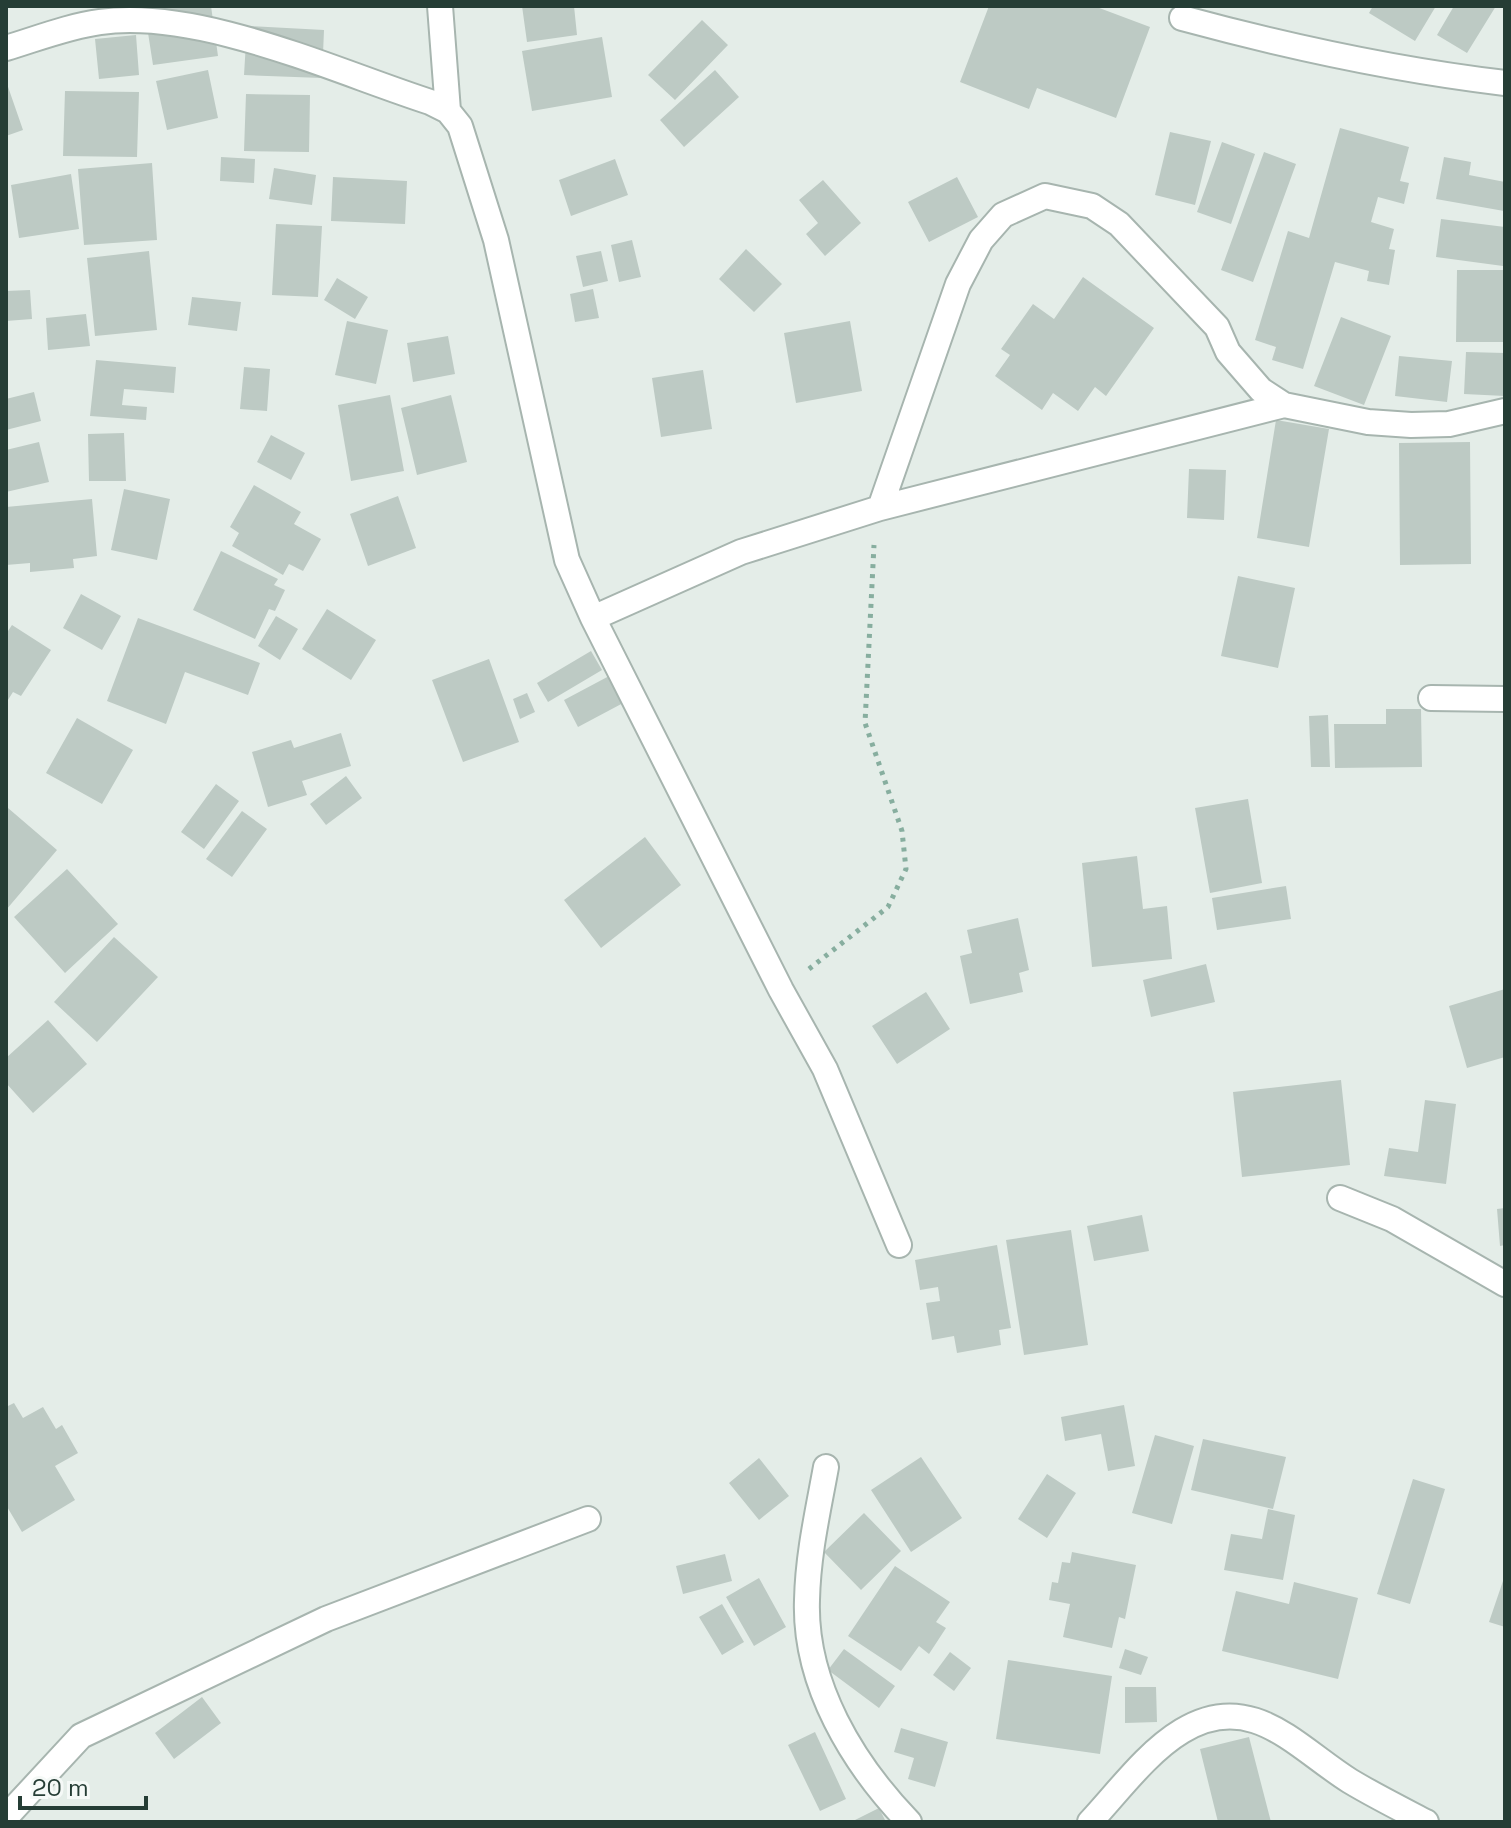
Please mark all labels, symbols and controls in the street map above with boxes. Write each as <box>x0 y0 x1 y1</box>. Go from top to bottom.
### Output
scale bar <box>20 1760 146 1810</box>
text: 20 m <box>32 1772 89 1803</box>

